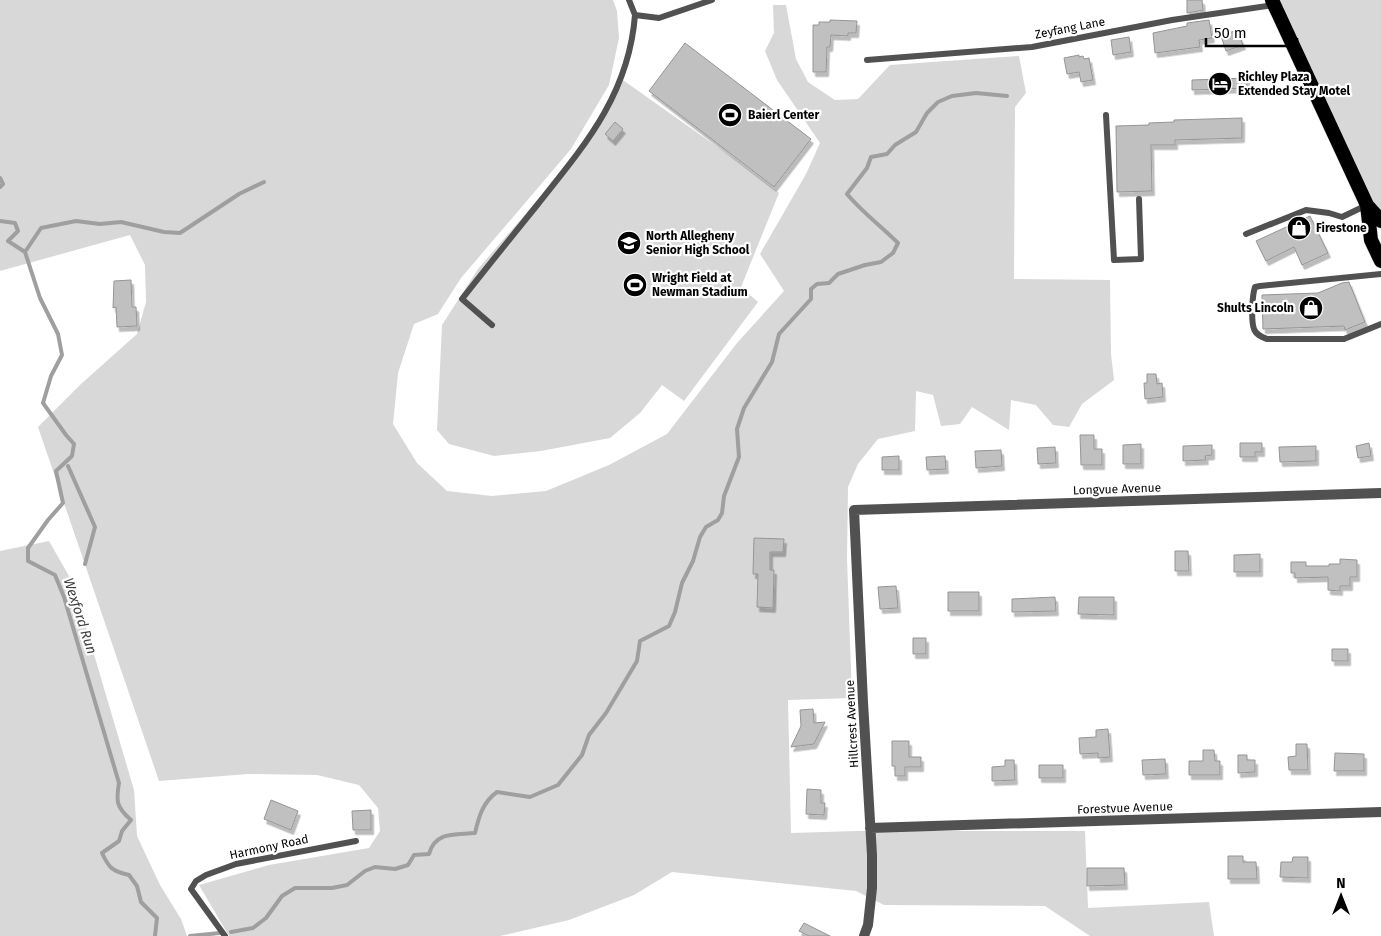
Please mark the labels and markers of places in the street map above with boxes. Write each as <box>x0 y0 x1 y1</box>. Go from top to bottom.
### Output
place label: Richley Plaza Extended Stay Motel <box>1238 70 1351 98</box>
hotel icon: Richley Plaza Extended Stay Motel <box>1207 71 1233 97</box>
sports icon: Baierl Center <box>717 102 743 128</box>
place label: Baierl Center <box>748 108 819 122</box>
shop icon: Firestone <box>1286 215 1312 241</box>
place label: Firestone <box>1316 221 1367 235</box>
place label: North Allegheny Senior High School <box>646 229 750 257</box>
school or university icon: North Allegheny Senior High School <box>616 230 642 256</box>
place label: Wright Field at Newman Stadium <box>652 271 748 299</box>
sports icon: Wright Field at Newman Stadium <box>622 272 648 298</box>
shop icon: Shults Lincoln <box>1298 295 1324 321</box>
place label: Shults Lincoln <box>1217 301 1294 315</box>

